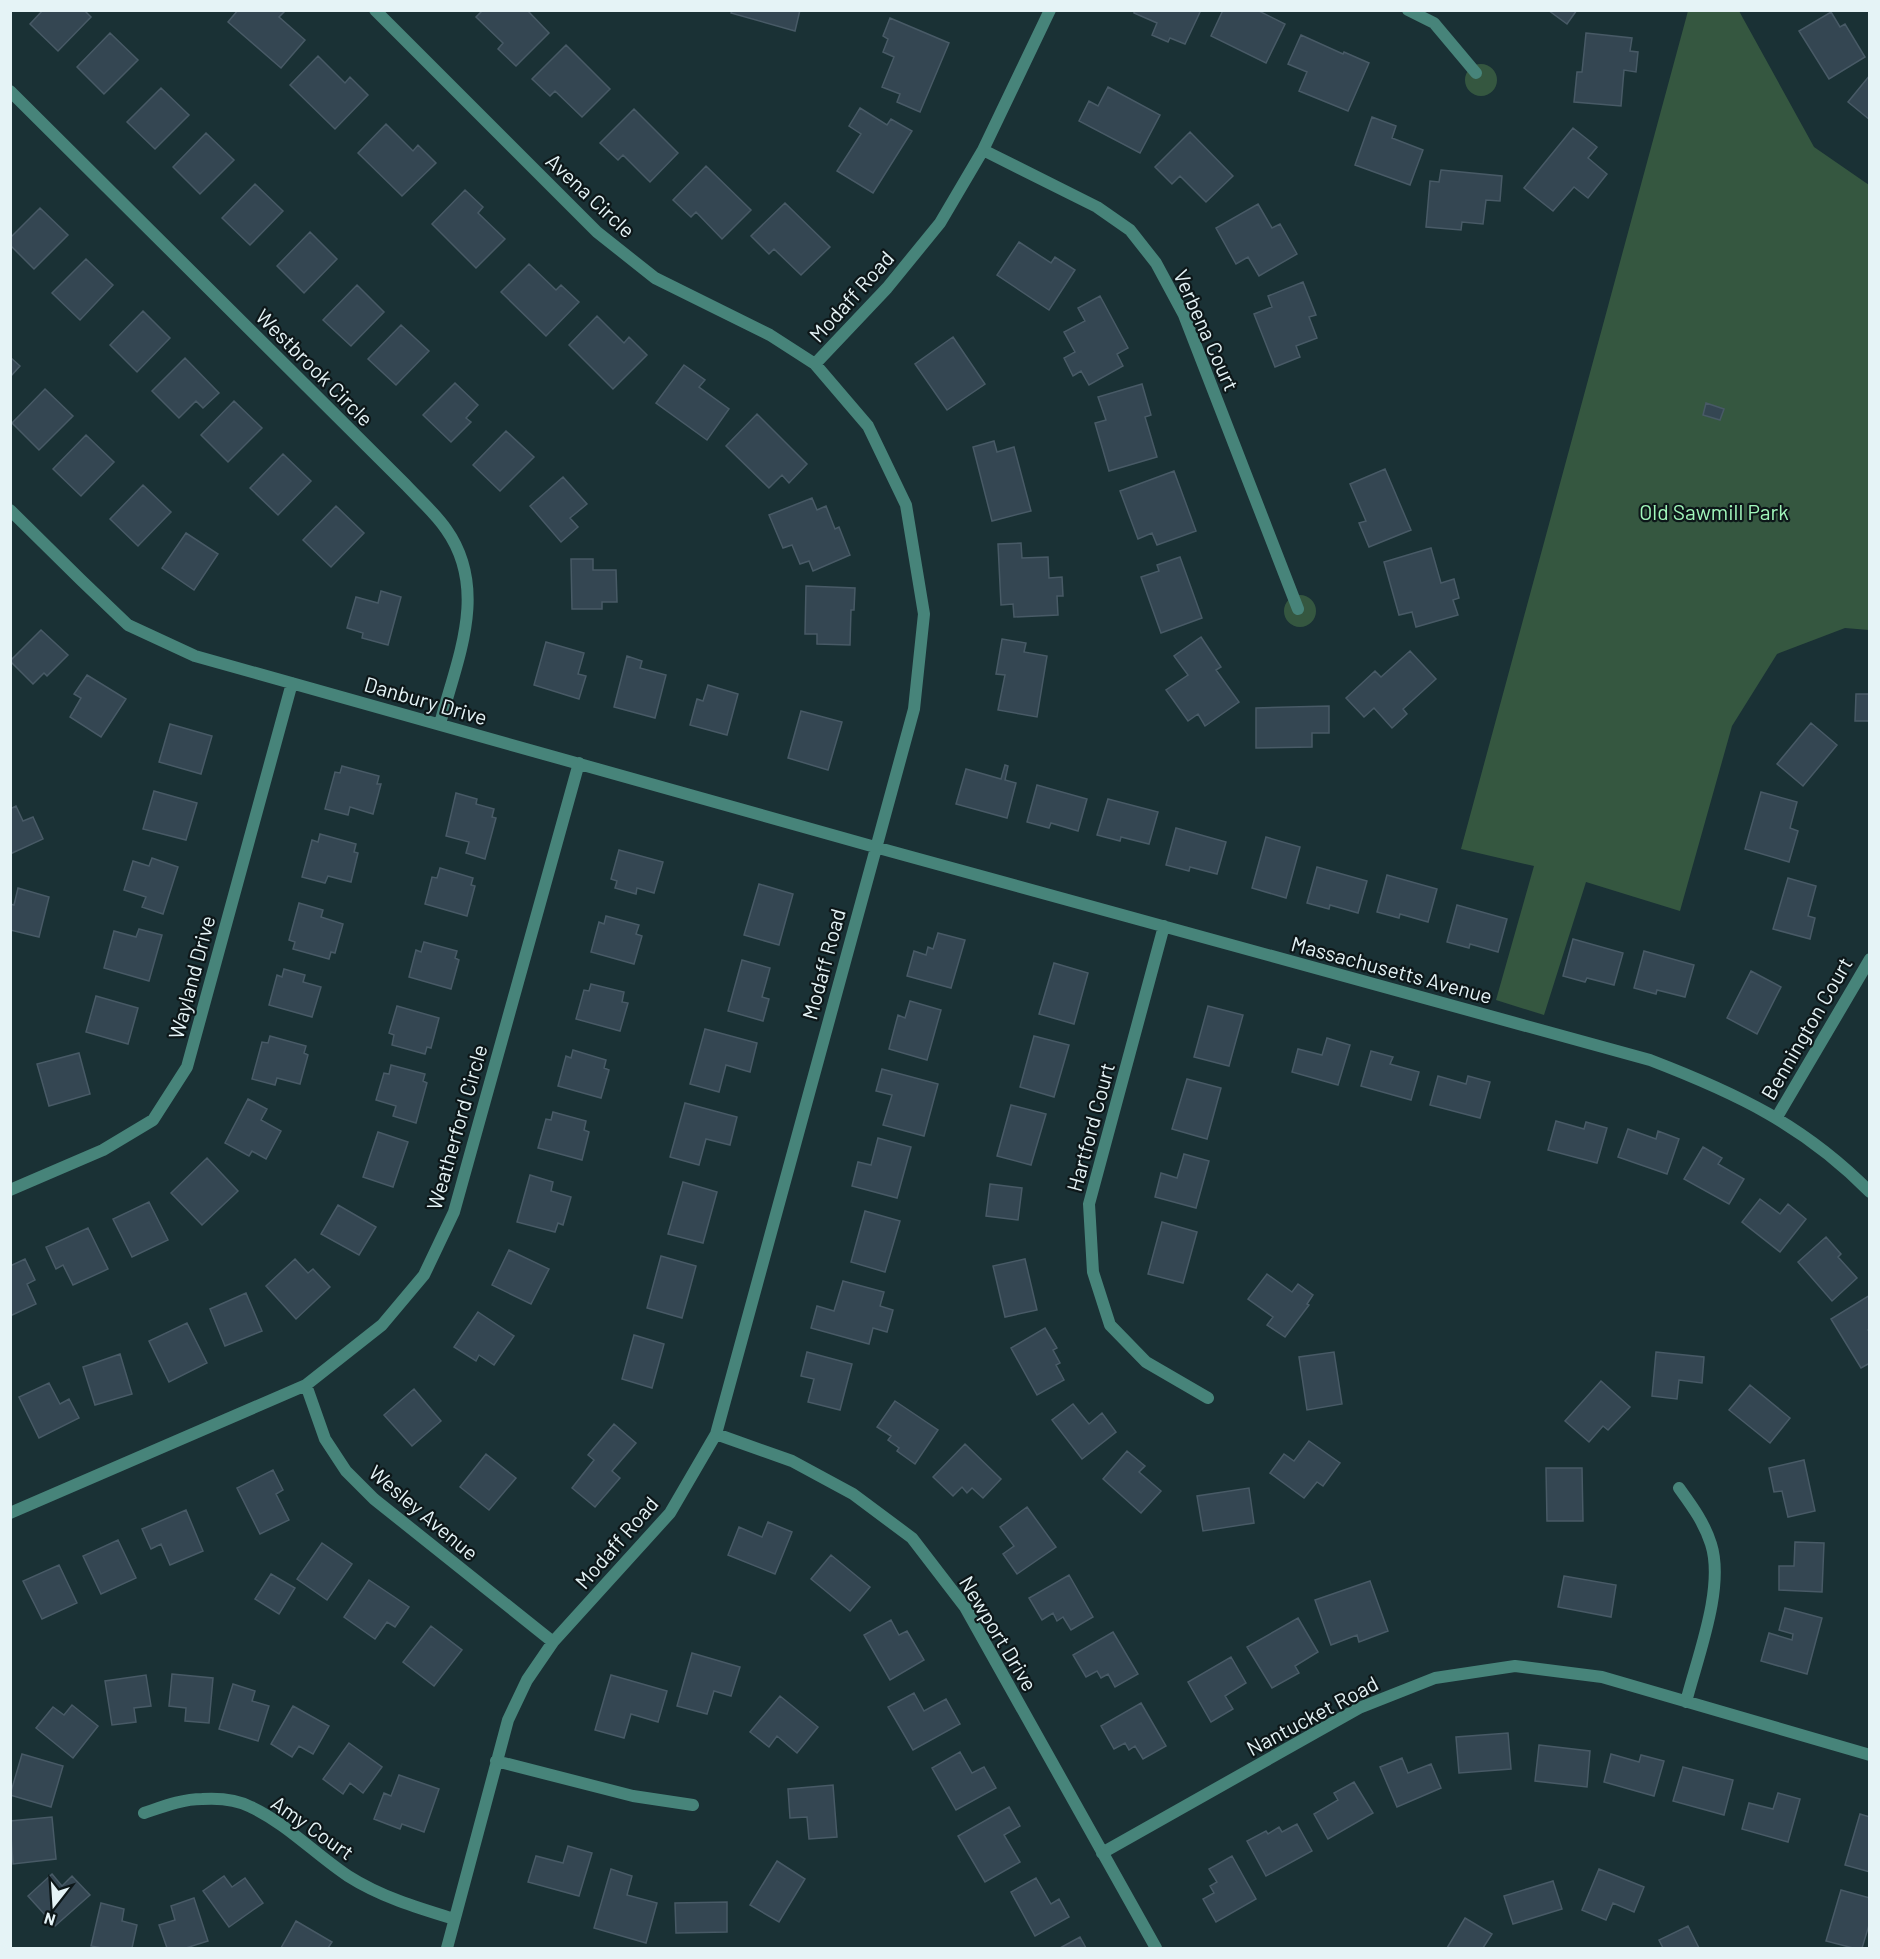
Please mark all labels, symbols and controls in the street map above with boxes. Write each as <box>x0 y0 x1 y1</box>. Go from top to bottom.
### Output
street label: Avena Circle <box>542 148 640 242</box>
street label: Modaff Road <box>804 245 898 347</box>
street label: Verbena Court <box>1169 266 1245 394</box>
street label: Westbrook Circle <box>251 303 379 431</box>
park label: Old Sawmill Park <box>1639 499 1789 524</box>
street label: Danbury Drive <box>362 671 490 729</box>
street label: Modaff Road <box>796 906 850 1022</box>
street label: Wayland Drive <box>162 912 220 1042</box>
street label: Massachusetts Avenue <box>1289 930 1495 1008</box>
street label: Bennington Court <box>1755 952 1857 1104</box>
street label: Weatherford Circle <box>420 1041 492 1213</box>
street label: Hartford Court <box>1061 1060 1119 1194</box>
street label: Wesley Avenue <box>364 1459 484 1565</box>
street label: Modaff Road <box>569 1491 663 1593</box>
street label: Newport Drive <box>955 1571 1043 1695</box>
street label: Nantucket Road <box>1242 1670 1382 1760</box>
street label: Amy Court <box>267 1790 359 1864</box>
north arrow <box>24 1875 84 1935</box>
text: N <box>42 1909 57 1930</box>

